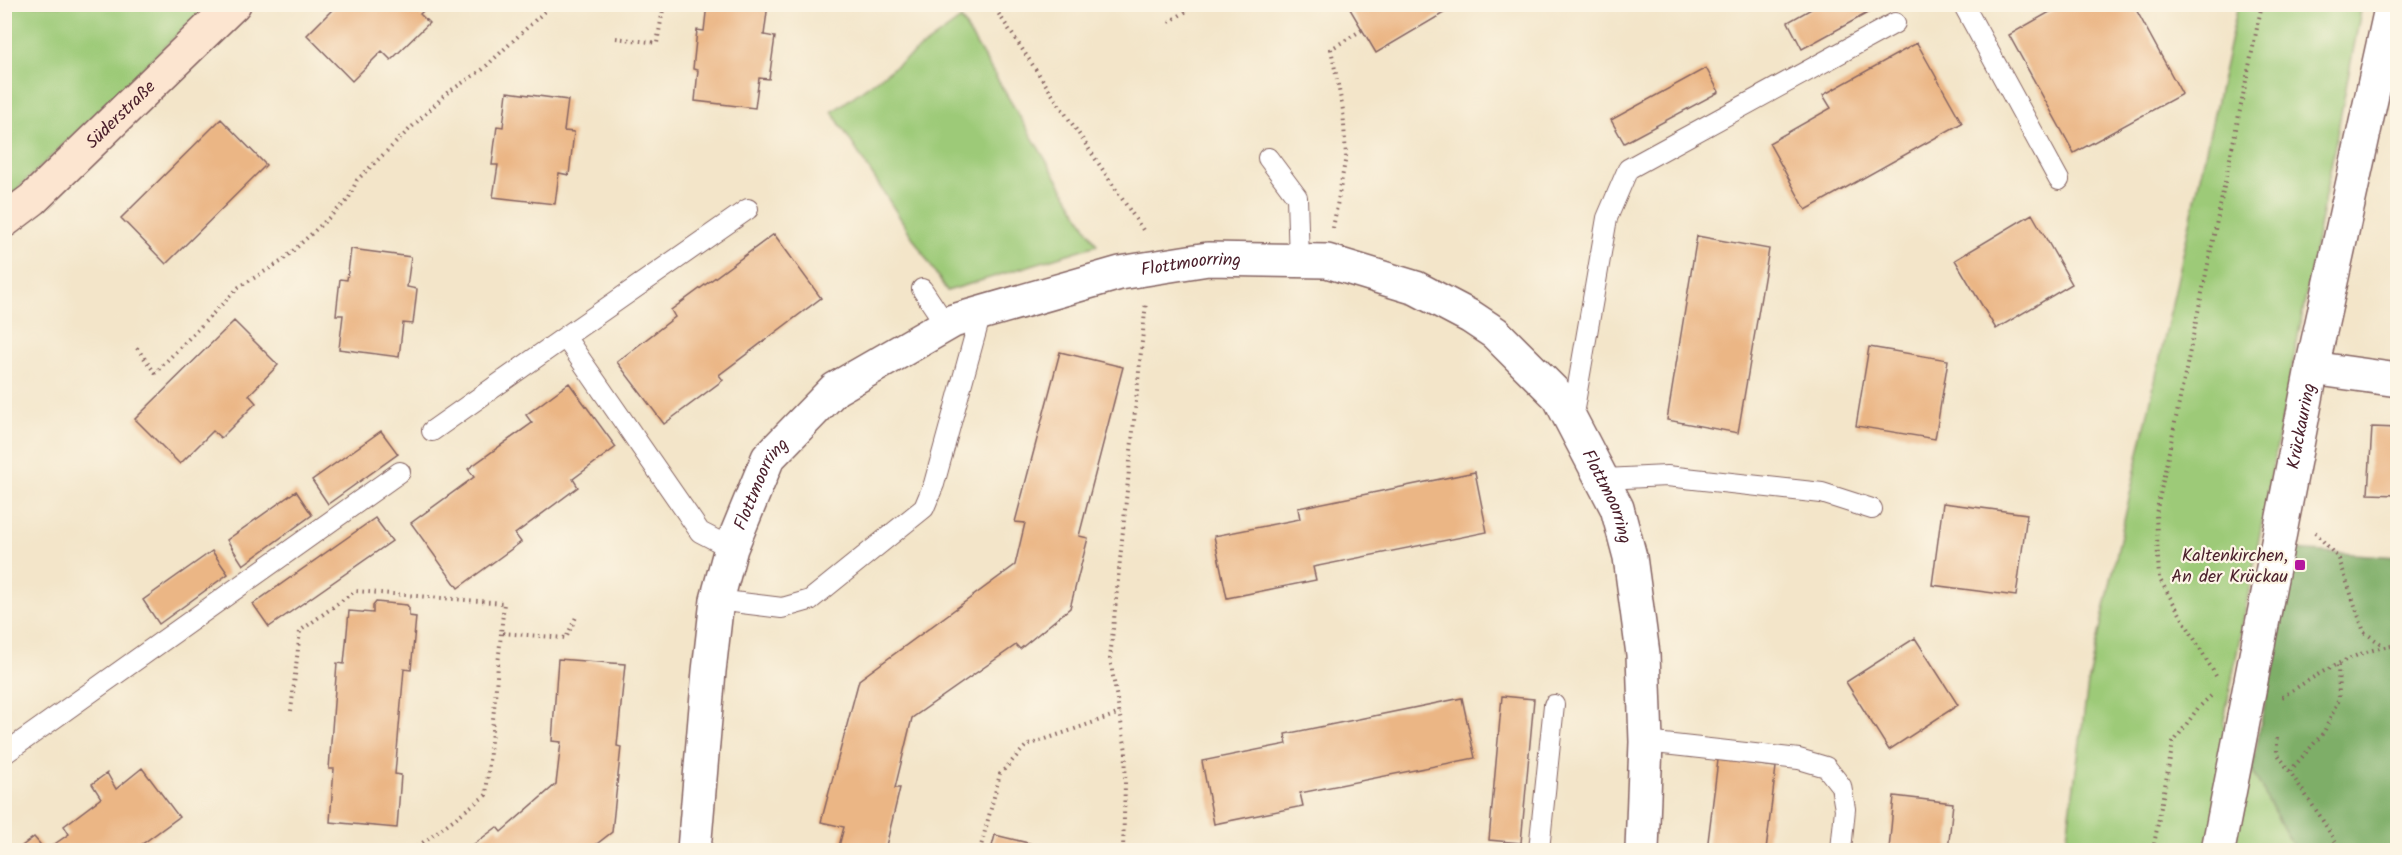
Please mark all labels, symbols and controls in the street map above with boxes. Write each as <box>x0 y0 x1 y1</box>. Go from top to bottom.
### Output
street label: Süderstraße <box>79 74 163 157</box>
street label: Flottmoorring <box>1139 246 1241 285</box>
street label: Krückauring <box>2280 381 2325 472</box>
street label: Flottmoorring <box>727 432 796 535</box>
street label: Flottmoorring <box>1573 445 1639 547</box>
place label: Kaltenkirchen, An der Krückau <box>2171 542 2288 592</box>
marker: Kaltenkirchen, An der Krückau <box>2293 558 2307 572</box>

